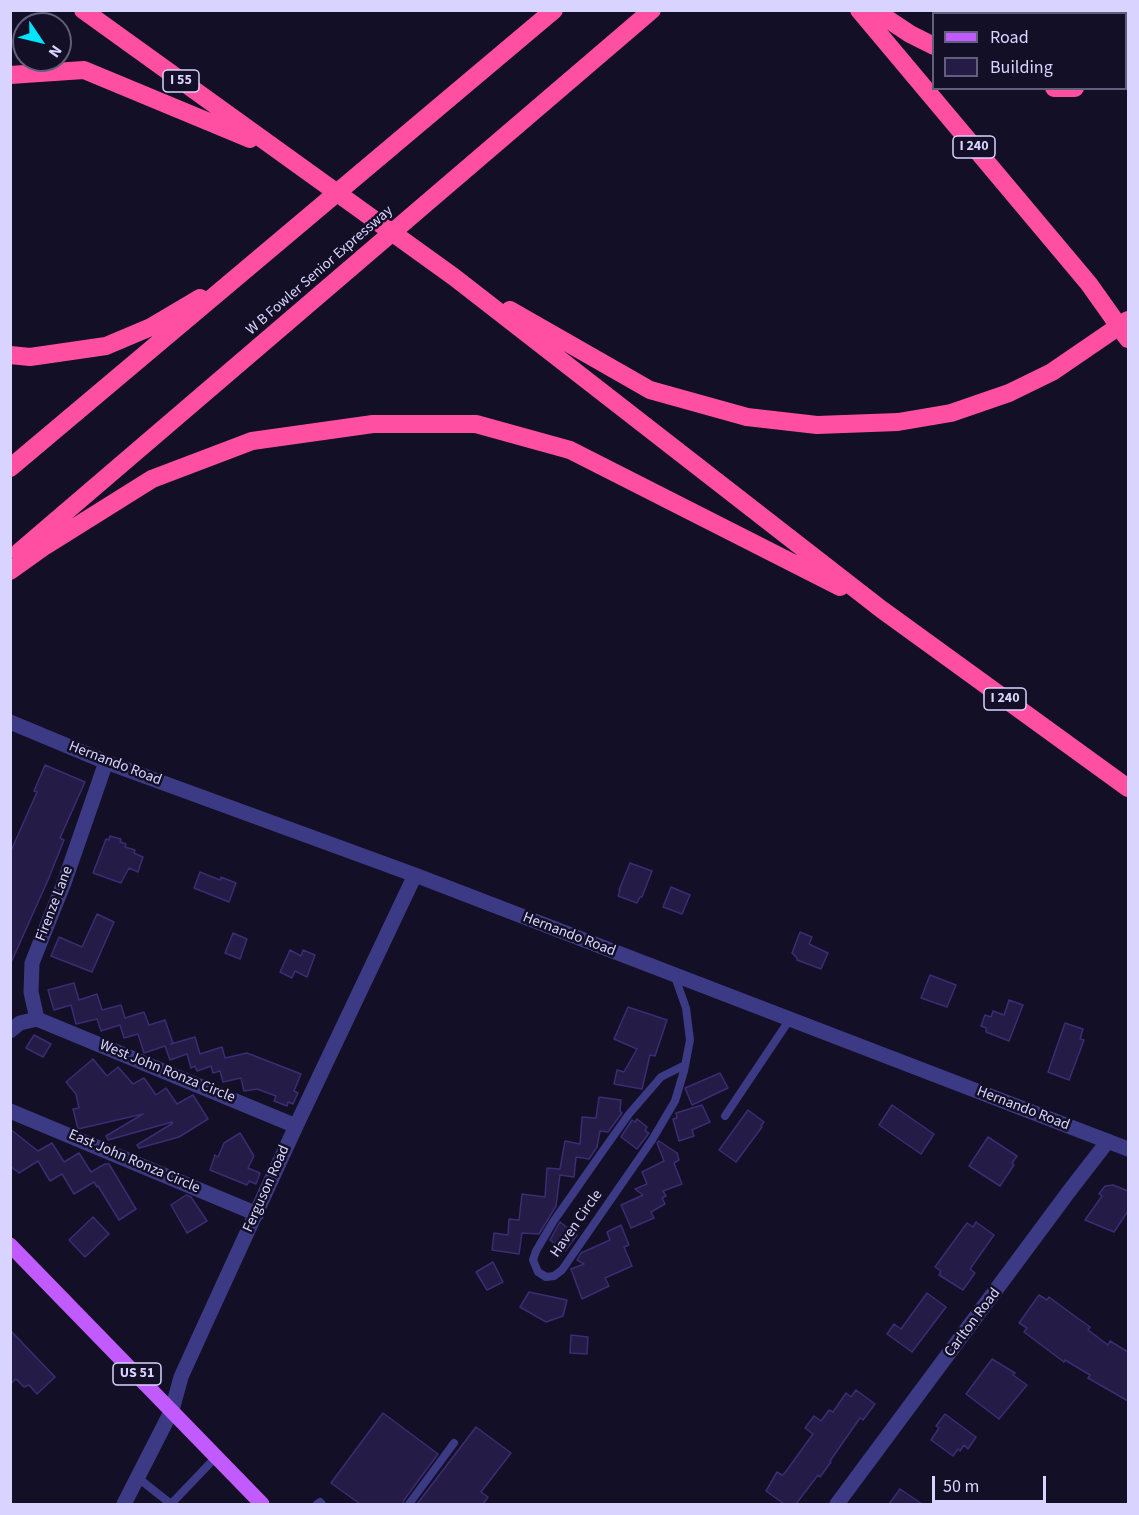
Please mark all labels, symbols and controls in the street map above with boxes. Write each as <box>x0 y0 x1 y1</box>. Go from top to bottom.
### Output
north arrow <box>12 12 72 72</box>
legend <box>932 12 1127 90</box>
text: Road <box>990 25 1029 50</box>
text: N <box>43 41 67 62</box>
text: Building <box>990 55 1053 80</box>
road number: I 55 <box>163 70 199 92</box>
road number: I 240 <box>953 136 995 158</box>
street label: W B Fowler Senior Expressway <box>243 202 397 340</box>
road number: I 240 <box>984 688 1026 710</box>
street label: Hernando Road <box>66 738 164 790</box>
street label: Firenze Lane <box>32 864 78 944</box>
street label: Hernando Road <box>520 909 618 961</box>
street label: West John Ronza Circle <box>97 1037 237 1107</box>
street label: Hernando Road <box>974 1083 1072 1135</box>
street label: East John Ronza Circle <box>66 1126 202 1198</box>
street label: Ferguson Road <box>240 1143 294 1235</box>
street label: Haven Circle <box>547 1187 607 1261</box>
street label: Carlton Road <box>941 1285 1005 1361</box>
road number: US 51 <box>113 1363 161 1385</box>
scale bar <box>935 1464 1049 1502</box>
text: 50 m <box>943 1474 979 1499</box>

